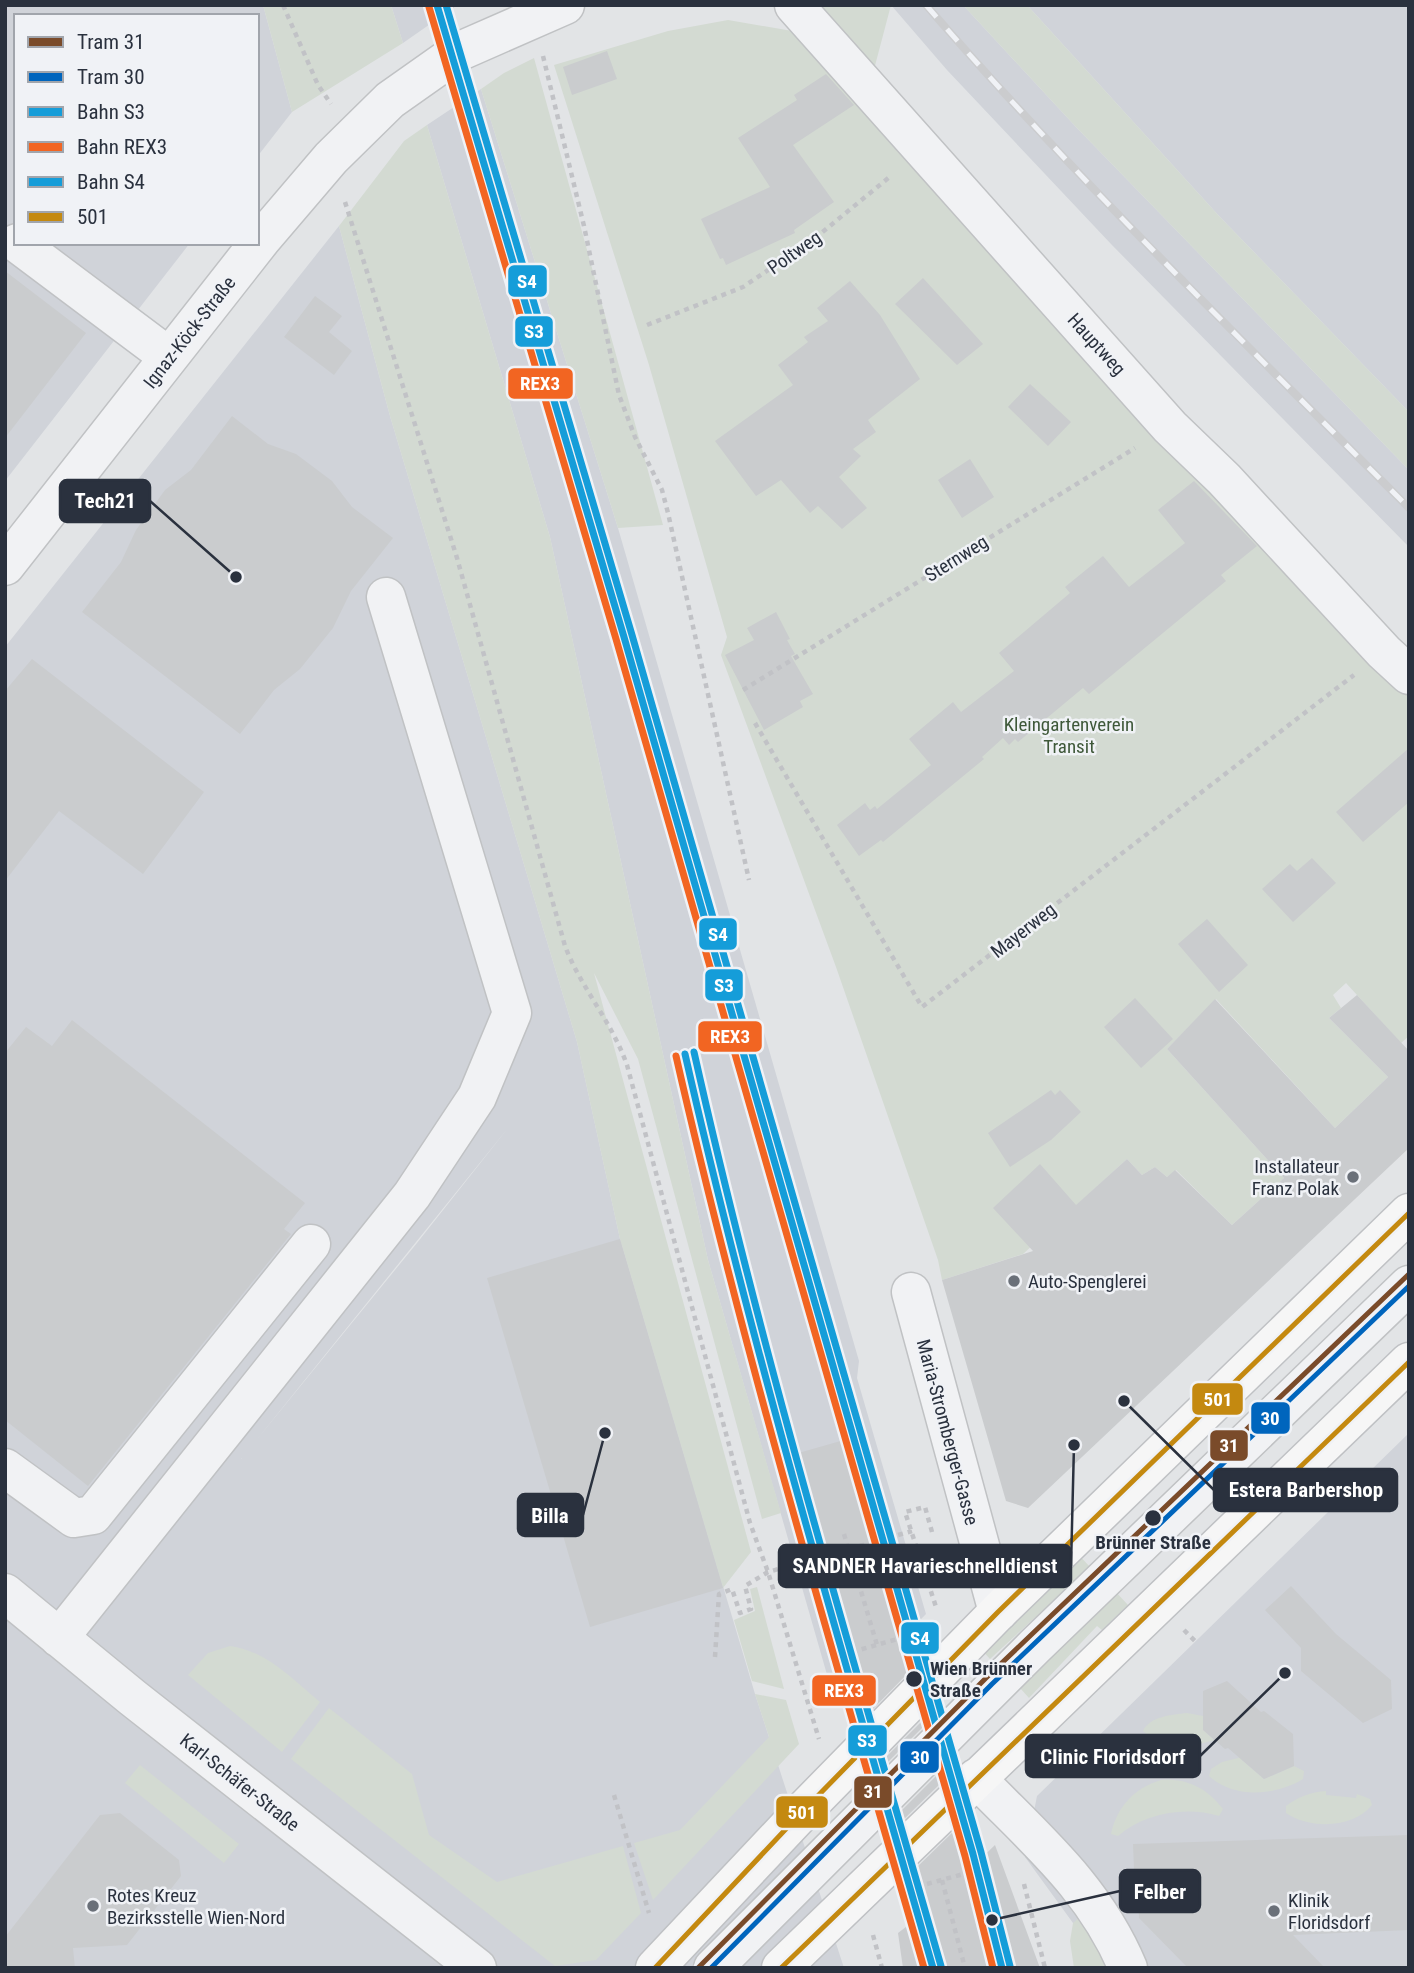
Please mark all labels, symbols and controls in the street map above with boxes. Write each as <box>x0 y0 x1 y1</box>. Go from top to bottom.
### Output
legend <box>14 14 259 245</box>
text: Tram 31 <box>77 30 145 54</box>
text: Tram 30 <box>77 65 145 89</box>
text: Bahn S3 <box>77 100 145 124</box>
text: Bahn REX3 <box>77 135 167 159</box>
text: Bahn S4 <box>77 170 145 194</box>
text: 501 <box>77 205 108 229</box>
street label: Poltweg <box>763 226 826 279</box>
line badge: S4 <box>507 264 548 298</box>
text: S4 <box>517 270 537 293</box>
street label: Ignaz-Köck-Straße <box>138 272 240 393</box>
street label: Hauptweg <box>1063 309 1130 380</box>
line badge: S3 <box>514 315 554 348</box>
text: S3 <box>524 320 544 343</box>
line badge: REX3 <box>507 367 574 400</box>
text: REX3 <box>520 372 560 395</box>
callout: Tech21 <box>60 480 150 522</box>
text: Tech21 <box>74 489 136 513</box>
street label: Sternweg <box>920 530 992 587</box>
park label: Kleingartenverein Transit <box>1004 713 1134 758</box>
street label: Mayerweg <box>986 898 1061 963</box>
line badge: S4 <box>698 917 738 951</box>
text: S4 <box>708 923 728 946</box>
line badge: S3 <box>704 968 744 1002</box>
text: S3 <box>714 974 734 997</box>
line badge: REX3 <box>697 1020 763 1053</box>
text: REX3 <box>710 1025 750 1048</box>
place label: Installateur Franz Polak <box>1252 1155 1339 1200</box>
marker: Installateur Franz Polak <box>1345 1169 1361 1185</box>
place label: Auto-Spenglerei <box>1028 1270 1147 1293</box>
marker: Auto-Spenglerei <box>1006 1273 1022 1289</box>
street label: Maria-Stromberger-Gasse <box>912 1337 983 1528</box>
line badge: 501 <box>1191 1382 1244 1416</box>
text: 501 <box>1204 1388 1232 1411</box>
line badge: 30 <box>1250 1401 1291 1435</box>
text: 30 <box>1260 1407 1280 1430</box>
line badge: 31 <box>1209 1429 1249 1462</box>
text: 31 <box>1219 1434 1239 1457</box>
callout: Estera Barbershop <box>1214 1469 1397 1511</box>
text: Estera Barbershop <box>1229 1478 1383 1502</box>
callout: Billa <box>518 1494 583 1536</box>
text: Billa <box>531 1504 569 1528</box>
marker: Brünner Straße <box>1143 1508 1163 1528</box>
place label: Brünner Straße <box>1095 1531 1211 1554</box>
callout: SANDNER Havarieschnelldienst <box>779 1545 1071 1587</box>
text: SANDNER Havarieschnelldienst <box>793 1554 1057 1578</box>
line badge: S4 <box>900 1621 940 1655</box>
text: S4 <box>910 1627 930 1650</box>
place label: Wien Brünner Straße <box>930 1657 1032 1702</box>
marker: Wien Brünner Straße <box>904 1669 924 1689</box>
line badge: REX3 <box>811 1674 877 1707</box>
text: REX3 <box>824 1679 864 1702</box>
line badge: S3 <box>847 1724 888 1757</box>
street label: Karl-Schäfer-Straße <box>175 1729 304 1836</box>
text: S3 <box>857 1729 877 1752</box>
callout: Clinic Floridsdorf <box>1026 1735 1200 1777</box>
line badge: 30 <box>899 1740 940 1774</box>
text: Clinic Floridsdorf <box>1040 1745 1186 1769</box>
text: 30 <box>910 1746 930 1769</box>
line badge: 31 <box>853 1775 893 1809</box>
text: 31 <box>863 1780 883 1803</box>
line badge: 501 <box>775 1795 829 1829</box>
text: 501 <box>788 1801 816 1824</box>
callout: Felber <box>1120 1870 1200 1912</box>
text: Felber <box>1134 1880 1186 1904</box>
place label: Rotes Kreuz Bezirksstelle Wien-Nord <box>107 1884 285 1929</box>
place label: Klinik Floridsdorf <box>1288 1889 1370 1934</box>
marker: Rotes Kreuz Bezirksstelle Wien-Nord <box>85 1898 101 1914</box>
marker: Klinik Floridsdorf <box>1266 1903 1282 1919</box>

